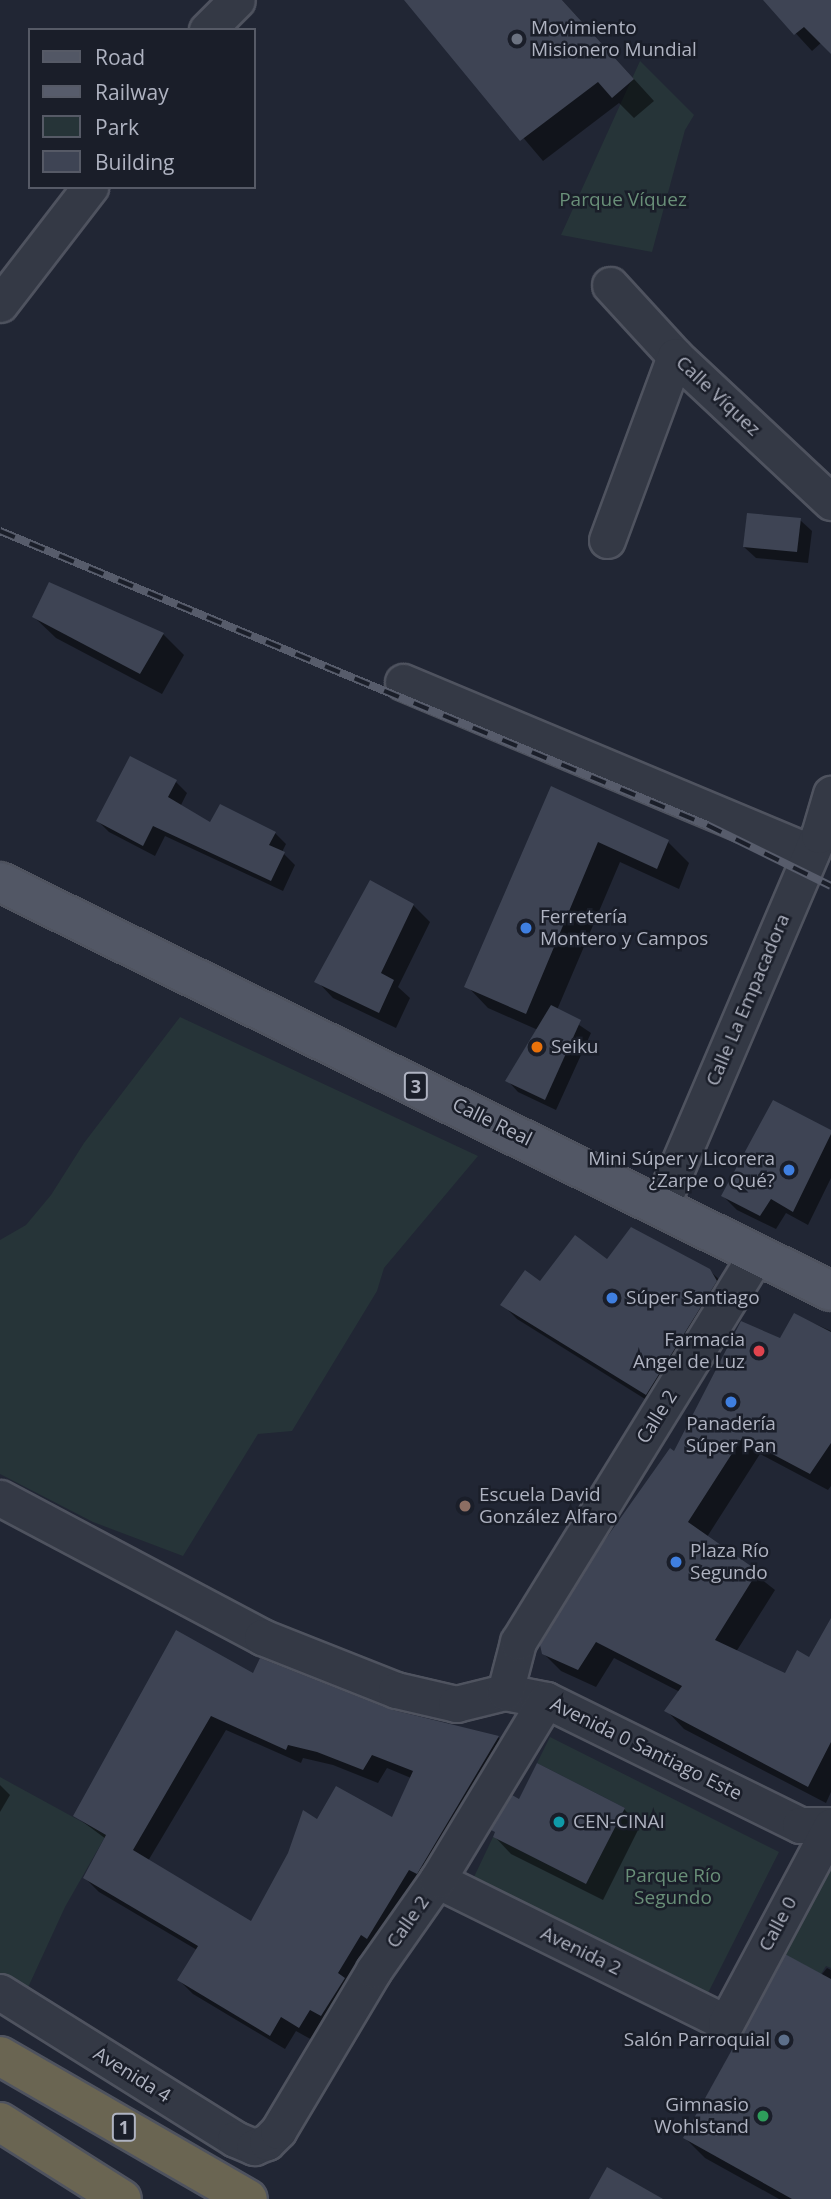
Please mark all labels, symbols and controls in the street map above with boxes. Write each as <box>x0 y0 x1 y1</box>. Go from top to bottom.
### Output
place label: Movimiento Misionero Mundial <box>531 17 697 61</box>
legend <box>28 28 256 189</box>
marker: Movimiento Misionero Mundial <box>509 31 525 47</box>
text: Road <box>95 43 145 71</box>
text: Railway <box>95 78 169 106</box>
text: Park <box>95 113 139 141</box>
text: Building <box>95 148 174 176</box>
park label: Parque Víquez <box>559 189 687 211</box>
street label: Calle Víquez <box>671 351 765 441</box>
place label: Ferretería Montero y Campos <box>540 906 708 950</box>
street label: Calle La Empacadora <box>701 911 795 1089</box>
marker: Ferretería Montero y Campos <box>518 920 534 936</box>
place label: Seiku <box>551 1036 599 1058</box>
marker: Seiku <box>529 1039 545 1055</box>
road number: 3 <box>404 1072 428 1100</box>
street label: Calle Real <box>449 1093 535 1151</box>
place label: Mini Súper y Licorera ¿Zarpe o Qué? <box>588 1148 775 1192</box>
marker: Mini Súper y Licorera ¿Zarpe o Qué? <box>781 1162 797 1178</box>
place label: Súper Santiago <box>626 1287 760 1309</box>
marker: Súper Santiago <box>604 1290 620 1306</box>
place label: Farmacia Angel de Luz <box>633 1329 745 1373</box>
marker: Farmacia Angel de Luz <box>751 1343 767 1359</box>
street label: Calle 2 <box>632 1386 682 1448</box>
marker: Panadería Súper Pan <box>723 1394 739 1410</box>
place label: Panadería Súper Pan <box>686 1413 776 1457</box>
place label: Escuela David González Alfaro <box>479 1484 618 1528</box>
marker: Escuela David González Alfaro <box>457 1498 473 1514</box>
place label: Plaza Río Segundo <box>690 1540 769 1584</box>
marker: Plaza Río Segundo <box>668 1554 684 1570</box>
street label: Avenida 0 Santiago Este <box>547 1693 745 1805</box>
place label: CEN-CINAI <box>573 1811 665 1833</box>
marker: CEN-CINAI <box>551 1814 567 1830</box>
park label: Parque Río Segundo <box>625 1865 721 1909</box>
street label: Calle 2 <box>382 1891 434 1953</box>
street label: Calle 0 <box>754 1893 802 1955</box>
street label: Avenida 2 <box>537 1922 625 1980</box>
place label: Salón Parroquial <box>624 2029 770 2051</box>
marker: Salón Parroquial <box>776 2032 792 2048</box>
street label: Avenida 4 <box>89 2042 175 2108</box>
place label: Gimnasio Wohlstand <box>654 2094 749 2138</box>
marker: Gimnasio Wohlstand <box>755 2108 771 2124</box>
road number: 1 <box>112 2112 136 2141</box>

